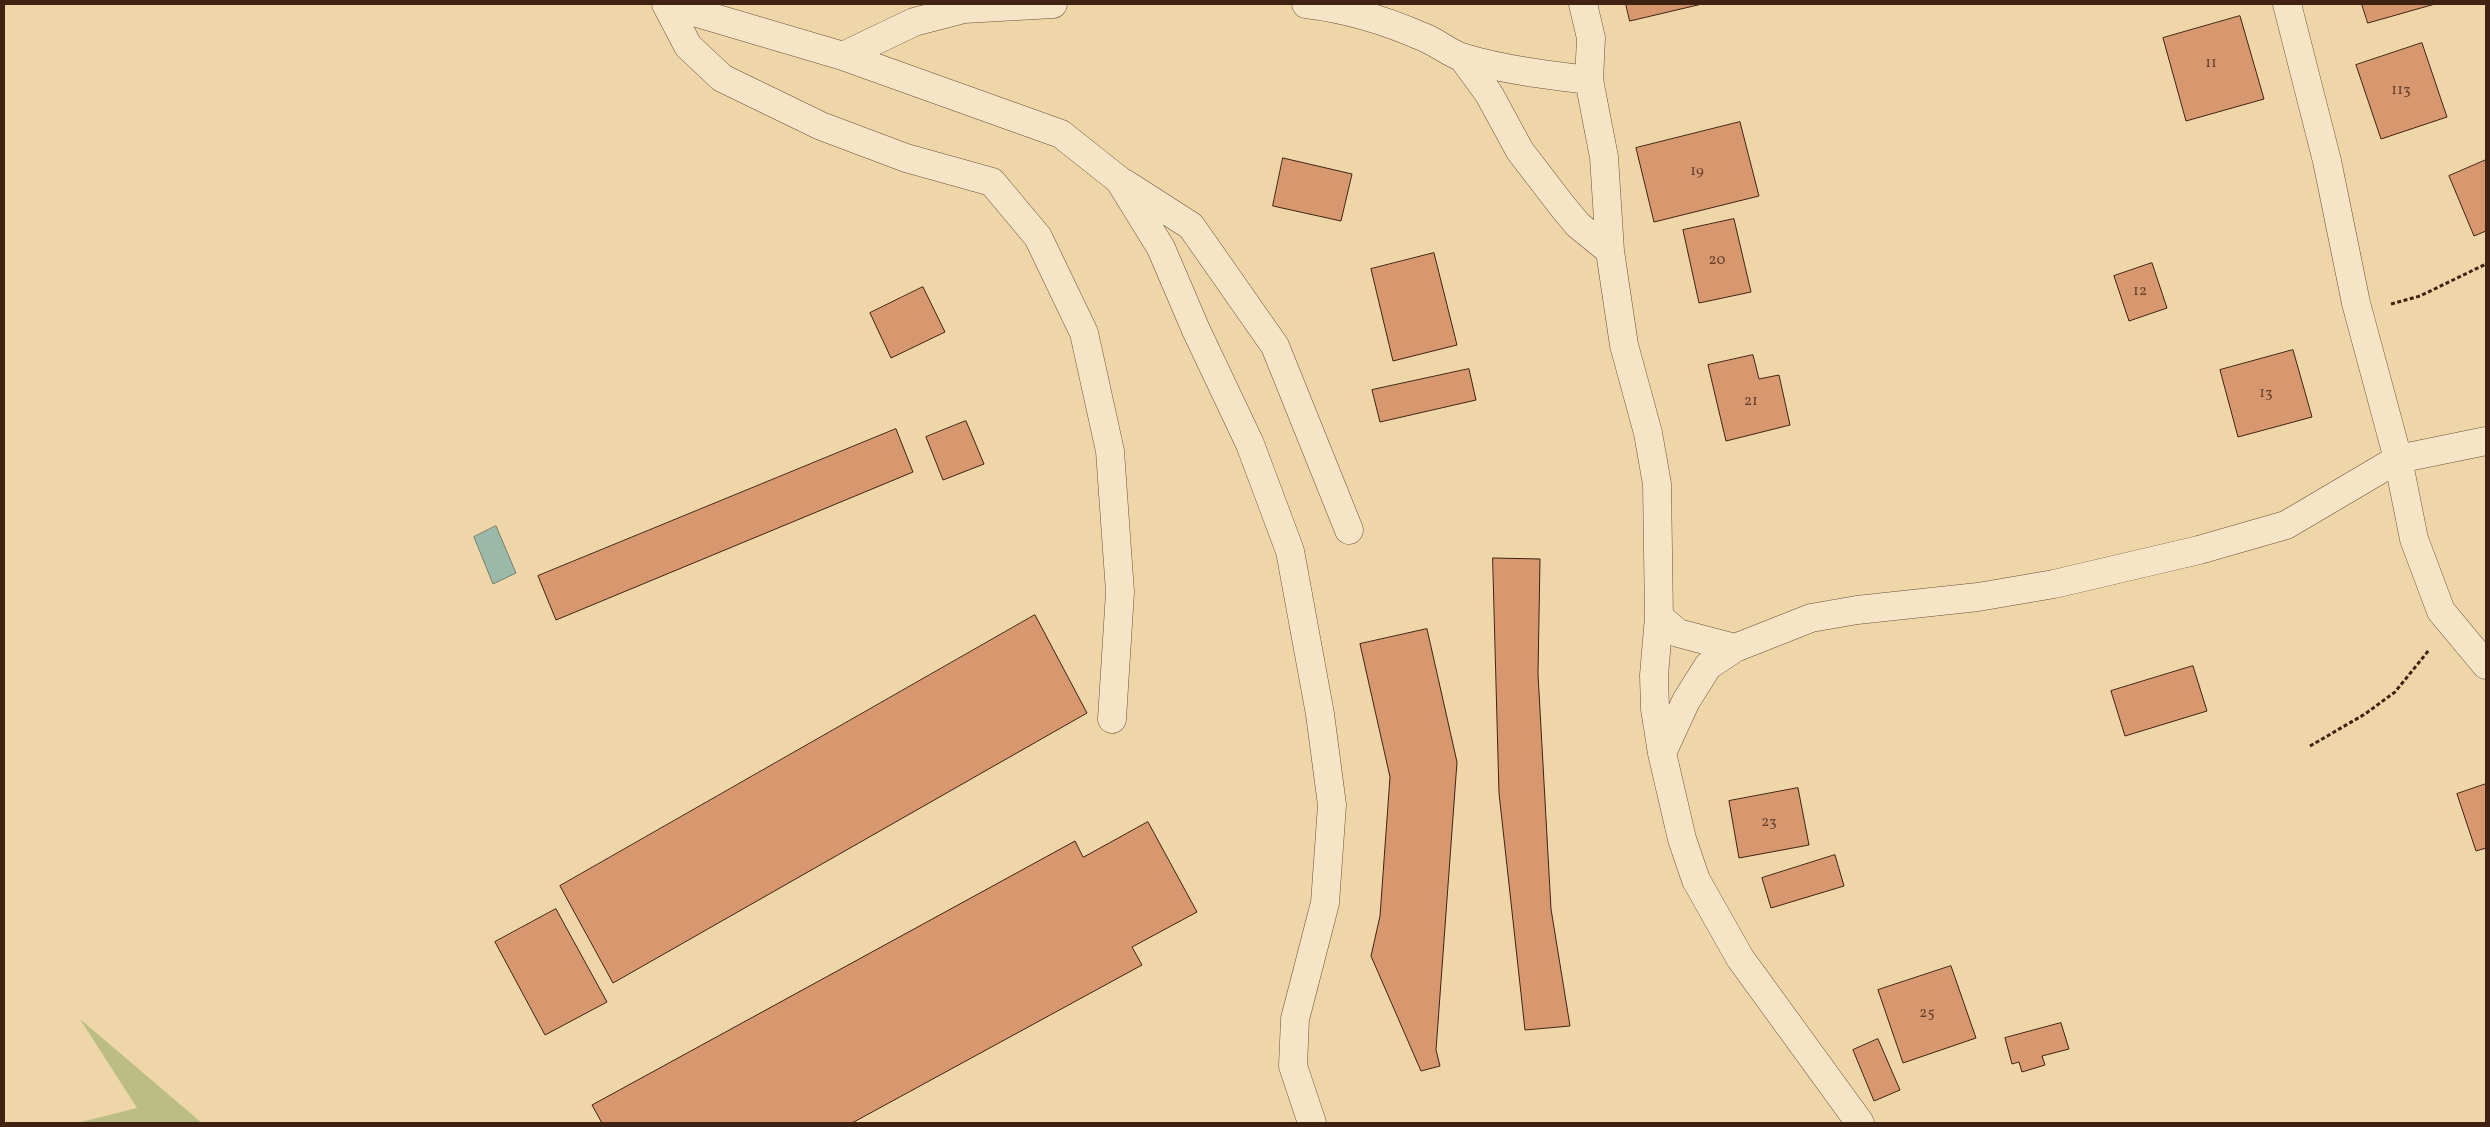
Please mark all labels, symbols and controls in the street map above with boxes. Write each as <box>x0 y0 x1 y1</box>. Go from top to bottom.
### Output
house number: 11 <box>2205 55 2217 73</box>
house number: 113 <box>2391 82 2411 100</box>
house number: 19 <box>1690 163 1704 181</box>
house number: 20 <box>1709 252 1725 270</box>
house number: 12 <box>2133 283 2147 301</box>
house number: 13 <box>2259 385 2273 403</box>
house number: 21 <box>1744 393 1758 411</box>
house number: 23 <box>1761 814 1777 832</box>
house number: 25 <box>1919 1005 1935 1023</box>

